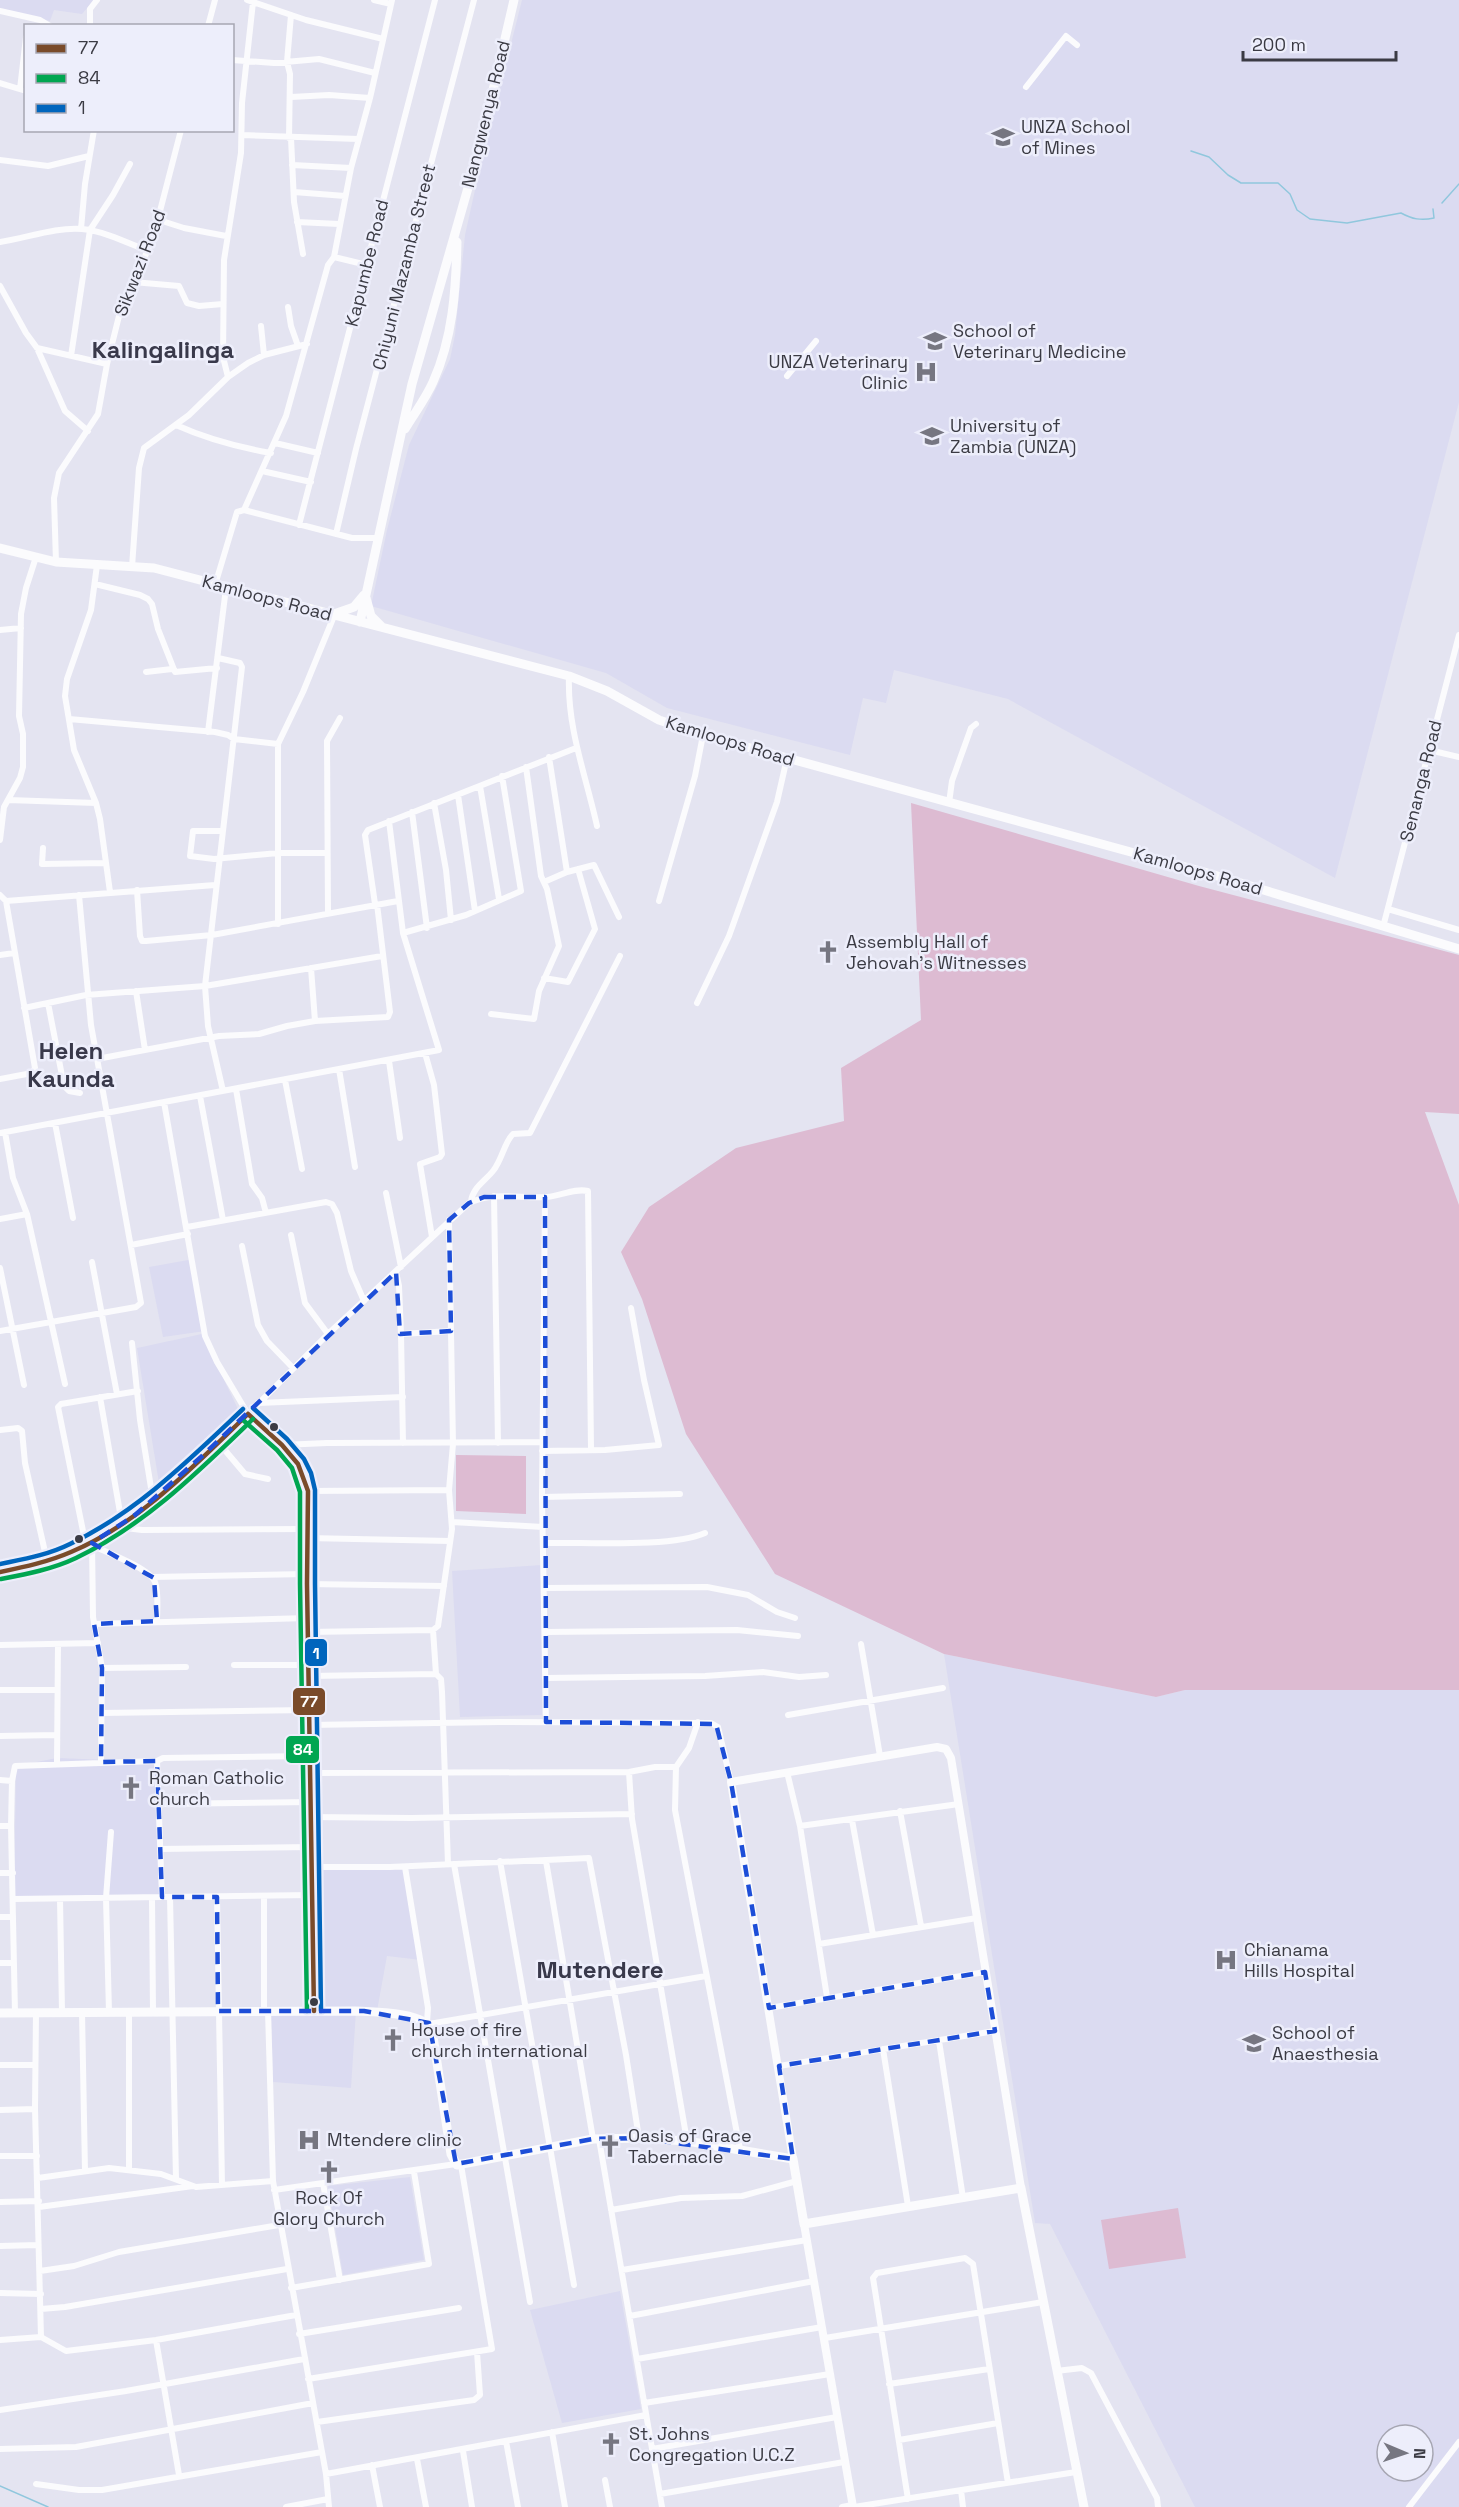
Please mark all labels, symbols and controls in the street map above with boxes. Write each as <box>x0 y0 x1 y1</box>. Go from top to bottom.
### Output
legend <box>24 24 234 132</box>
scale bar <box>1243 24 1396 62</box>
text: 200 m <box>1252 33 1306 56</box>
text: 77 <box>78 36 98 59</box>
street label: Nangwenya Road <box>456 38 515 190</box>
text: 84 <box>78 66 100 89</box>
text: 1 <box>78 96 86 119</box>
place label: UNZA School of Mines <box>1021 115 1131 159</box>
school or university icon: UNZA School of Mines <box>990 124 1016 150</box>
street label: Chiyuni Mazamba Street <box>367 161 440 372</box>
street label: Kapumbe Road <box>340 197 393 329</box>
street label: Sikwazi Road <box>109 206 170 319</box>
place label: School of Veterinary Medicine <box>953 319 1127 363</box>
school or university icon: School of Veterinary Medicine <box>922 328 948 354</box>
district label: Kalingalinga <box>92 334 234 365</box>
place label: UNZA Veterinary Clinic <box>768 350 908 394</box>
hospital icon: UNZA Veterinary Clinic <box>913 359 939 385</box>
place label: University of Zambia (UNZA) <box>950 414 1076 458</box>
school or university icon: University of Zambia (UNZA) <box>919 423 945 449</box>
street label: Kamloops Road <box>200 569 335 626</box>
street label: Kamloops Road <box>663 710 797 771</box>
street label: Senanga Road <box>1394 718 1447 844</box>
street label: Kamloops Road <box>1131 841 1265 900</box>
place label: Assembly Hall of Jehovah's Witnesses <box>846 930 1027 974</box>
church icon: Assembly Hall of Jehovah's Witnesses <box>815 939 841 965</box>
district label: Helen Kaunda <box>27 1035 115 1094</box>
unlabelled marker <box>268 1421 280 1433</box>
unlabelled marker <box>73 1533 85 1545</box>
line badge: 1 <box>304 1638 328 1667</box>
text: 1 <box>312 1643 320 1664</box>
line badge: 77 <box>292 1687 326 1716</box>
text: 77 <box>300 1691 318 1712</box>
line badge: 84 <box>285 1735 320 1764</box>
text: 84 <box>293 1739 313 1760</box>
place label: Roman Catholic church <box>149 1766 284 1810</box>
church icon: Roman Catholic church <box>118 1775 144 1801</box>
place label: Chianama Hills Hospital <box>1244 1938 1355 1982</box>
hospital icon: Chianama Hills Hospital <box>1213 1947 1239 1973</box>
district label: Mutendere <box>536 1954 664 1985</box>
unlabelled marker <box>308 1996 320 2008</box>
place label: House of fire church international <box>411 2018 588 2062</box>
place label: School of Anaesthesia <box>1272 2021 1379 2065</box>
church icon: House of fire church international <box>380 2027 406 2053</box>
school or university icon: School of Anaesthesia <box>1241 2030 1267 2056</box>
place label: Oasis of Grace Tabernacle <box>628 2124 752 2168</box>
hospital icon: Mtendere clinic <box>296 2127 322 2153</box>
place label: Mtendere clinic <box>327 2128 462 2151</box>
church icon: Oasis of Grace Tabernacle <box>597 2133 623 2159</box>
church icon: Rock Of Glory Church <box>316 2159 342 2185</box>
place label: Rock Of Glory Church <box>273 2186 385 2230</box>
place label: St. Johns Congregation U.C.Z <box>629 2422 795 2466</box>
north arrow <box>1375 2423 1435 2483</box>
church icon: St. Johns Congregation U.C.Z <box>598 2431 624 2457</box>
text: N <box>1409 2448 1430 2459</box>

